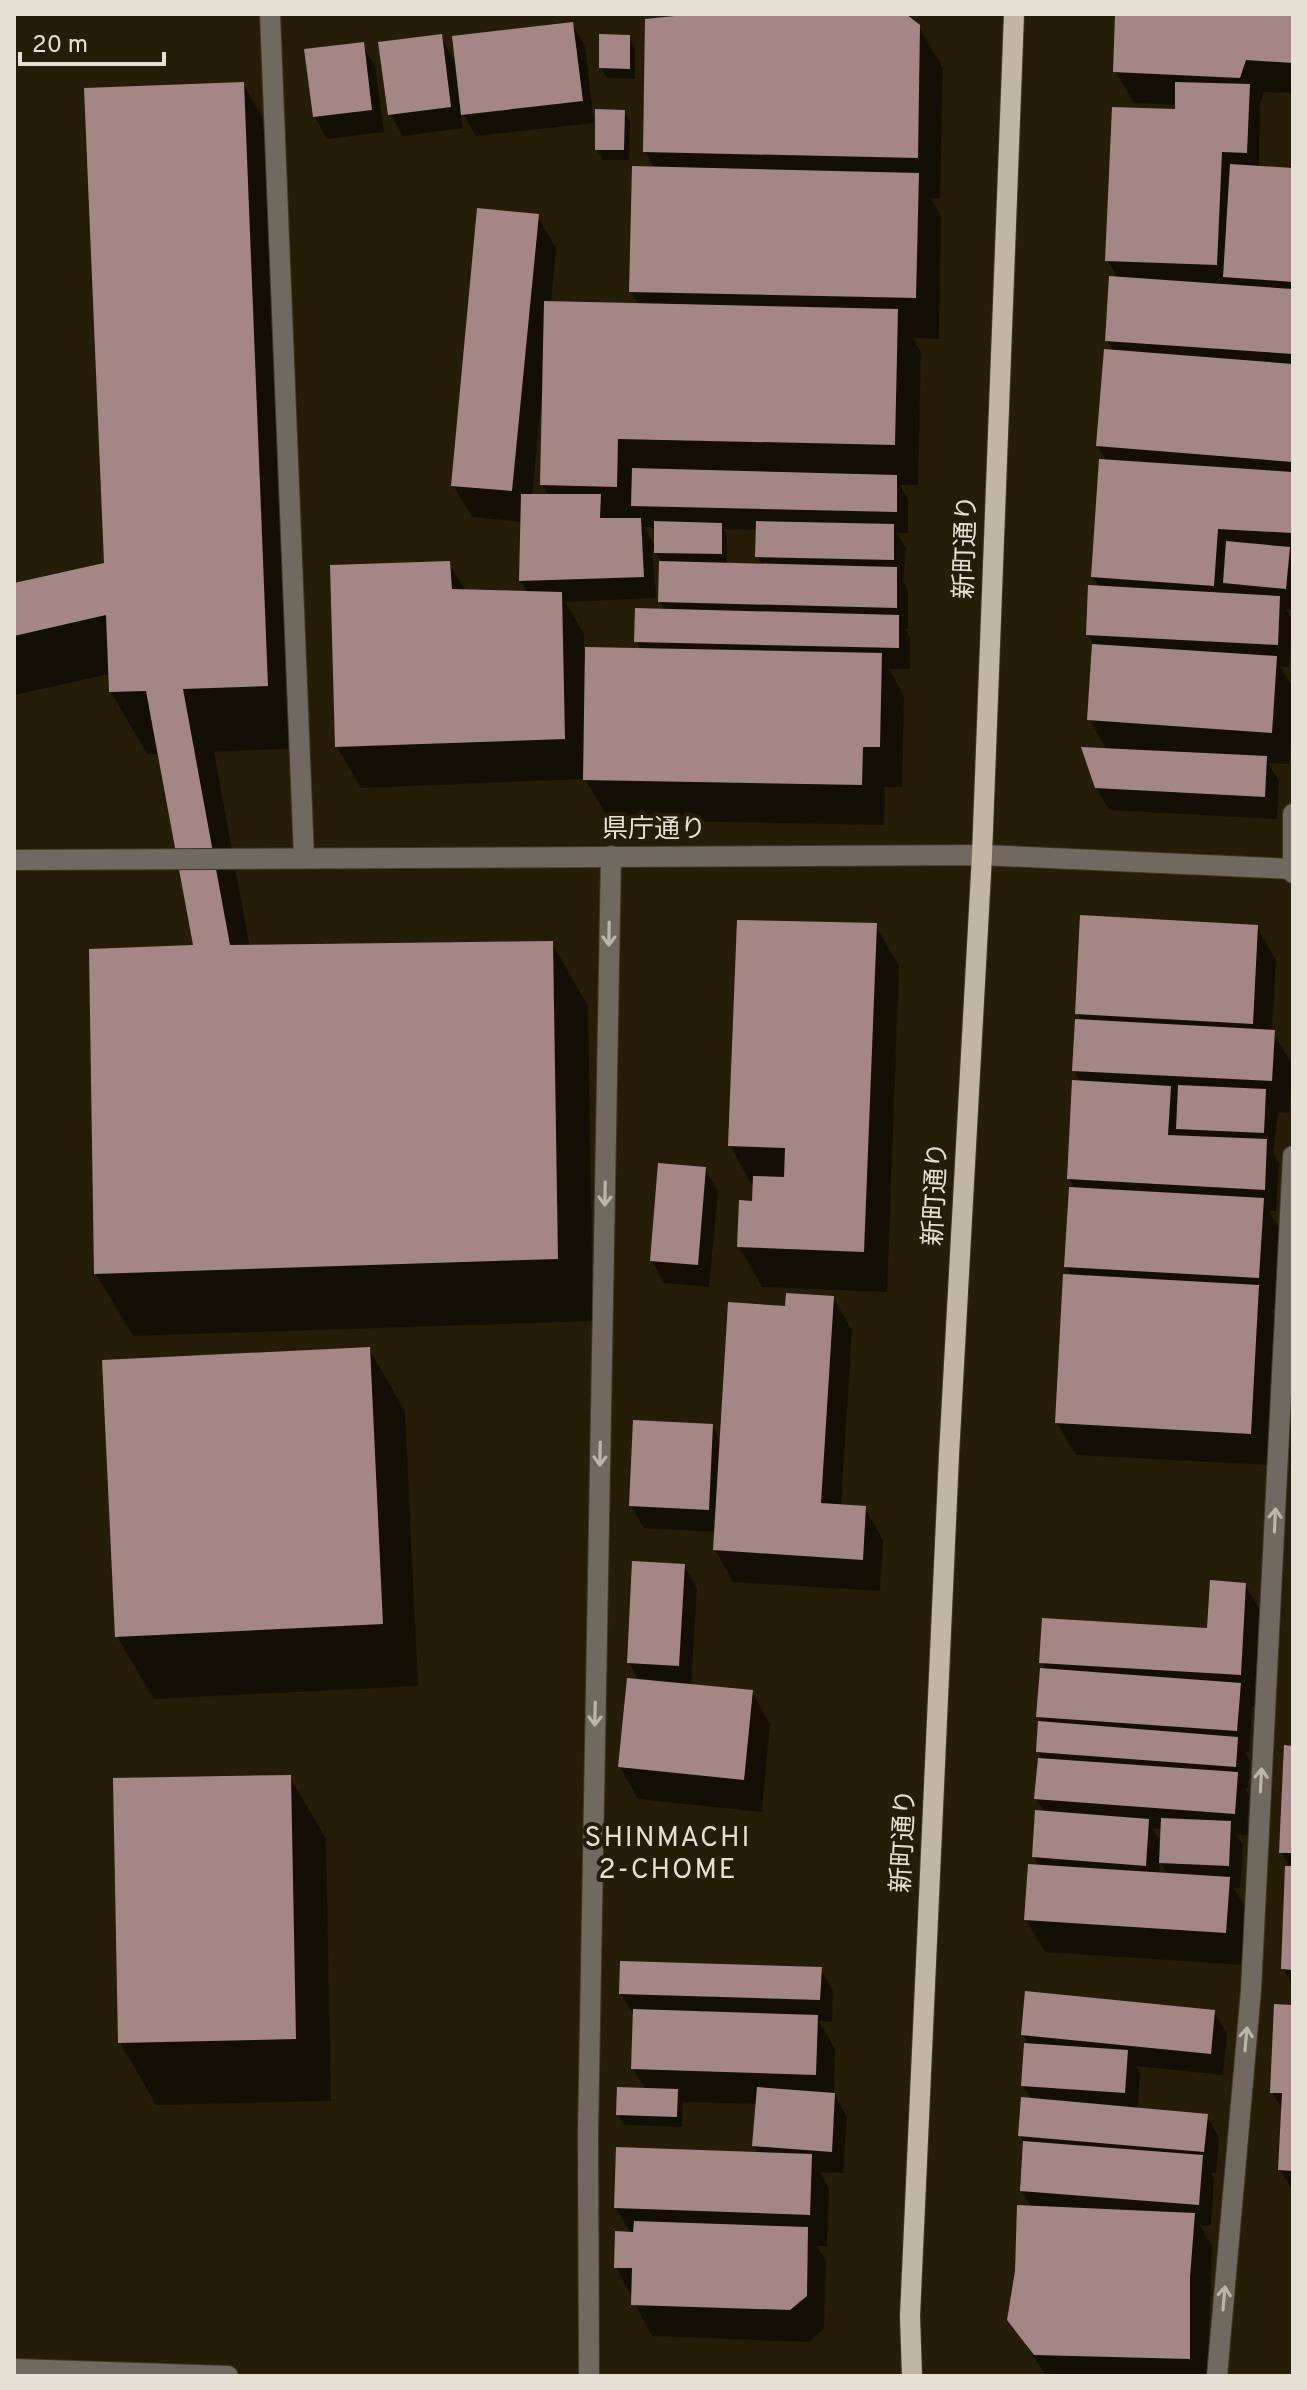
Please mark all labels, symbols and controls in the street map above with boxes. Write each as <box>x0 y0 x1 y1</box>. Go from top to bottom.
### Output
scale bar <box>20 16 164 66</box>
text: 20 m <box>32 31 88 61</box>
street label: 新町通り <box>949 494 985 600</box>
street label: 県庁通り <box>602 814 706 847</box>
one-way arrow <box>602 920 617 947</box>
street label: 新町通り <box>918 1141 956 1247</box>
one-way arrow <box>597 1180 612 1207</box>
one-way arrow <box>592 1440 608 1467</box>
one-way arrow <box>1267 1507 1282 1534</box>
one-way arrow <box>587 1700 603 1727</box>
one-way arrow <box>1254 1767 1269 1794</box>
street label: 新町通り <box>886 1788 924 1894</box>
district label: SHINMACHI 2-CHOME <box>585 1821 751 1889</box>
one-way arrow <box>1239 2026 1254 2053</box>
one-way arrow <box>1216 2285 1231 2312</box>

